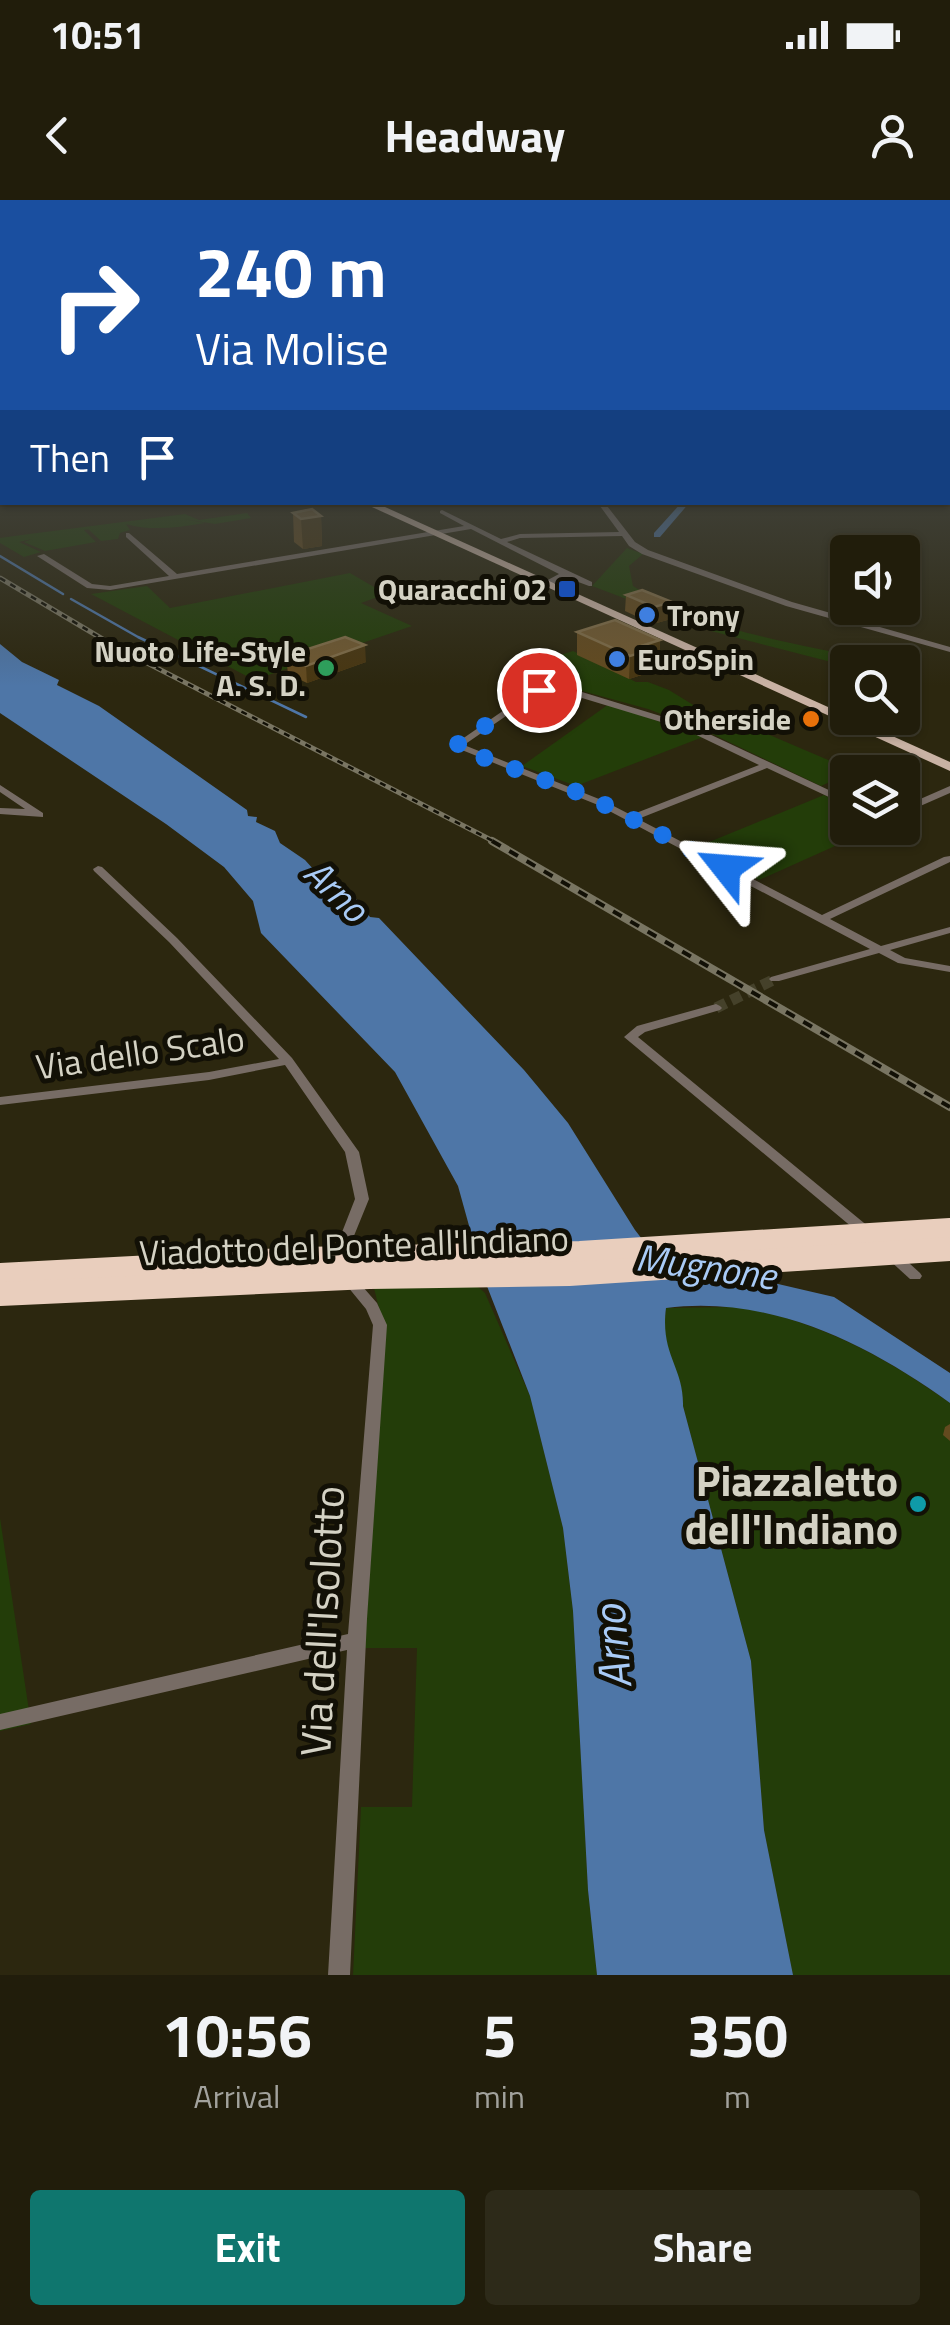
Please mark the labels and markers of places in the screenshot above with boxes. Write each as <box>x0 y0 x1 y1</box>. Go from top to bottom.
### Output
place label: Quaracchi 02 <box>378 566 547 612</box>
marker: Quaracchi 02 <box>556 578 578 600</box>
place label: Trony <box>667 592 740 638</box>
marker: Trony <box>636 604 658 626</box>
place label: Nuoto Life-Style A. S. D. <box>94 628 306 708</box>
place label: EuroSpin <box>637 636 754 682</box>
pin <box>497 648 582 733</box>
marker: EuroSpin <box>606 648 628 670</box>
marker: Nuoto Life-Style A. S. D. <box>315 657 337 679</box>
place label: Otherside <box>664 696 791 742</box>
marker: Otherside <box>800 708 822 730</box>
place label: Piazzaletto dell'Indiano <box>685 1448 898 1560</box>
marker: Piazzaletto dell'Indiano <box>907 1493 929 1515</box>

